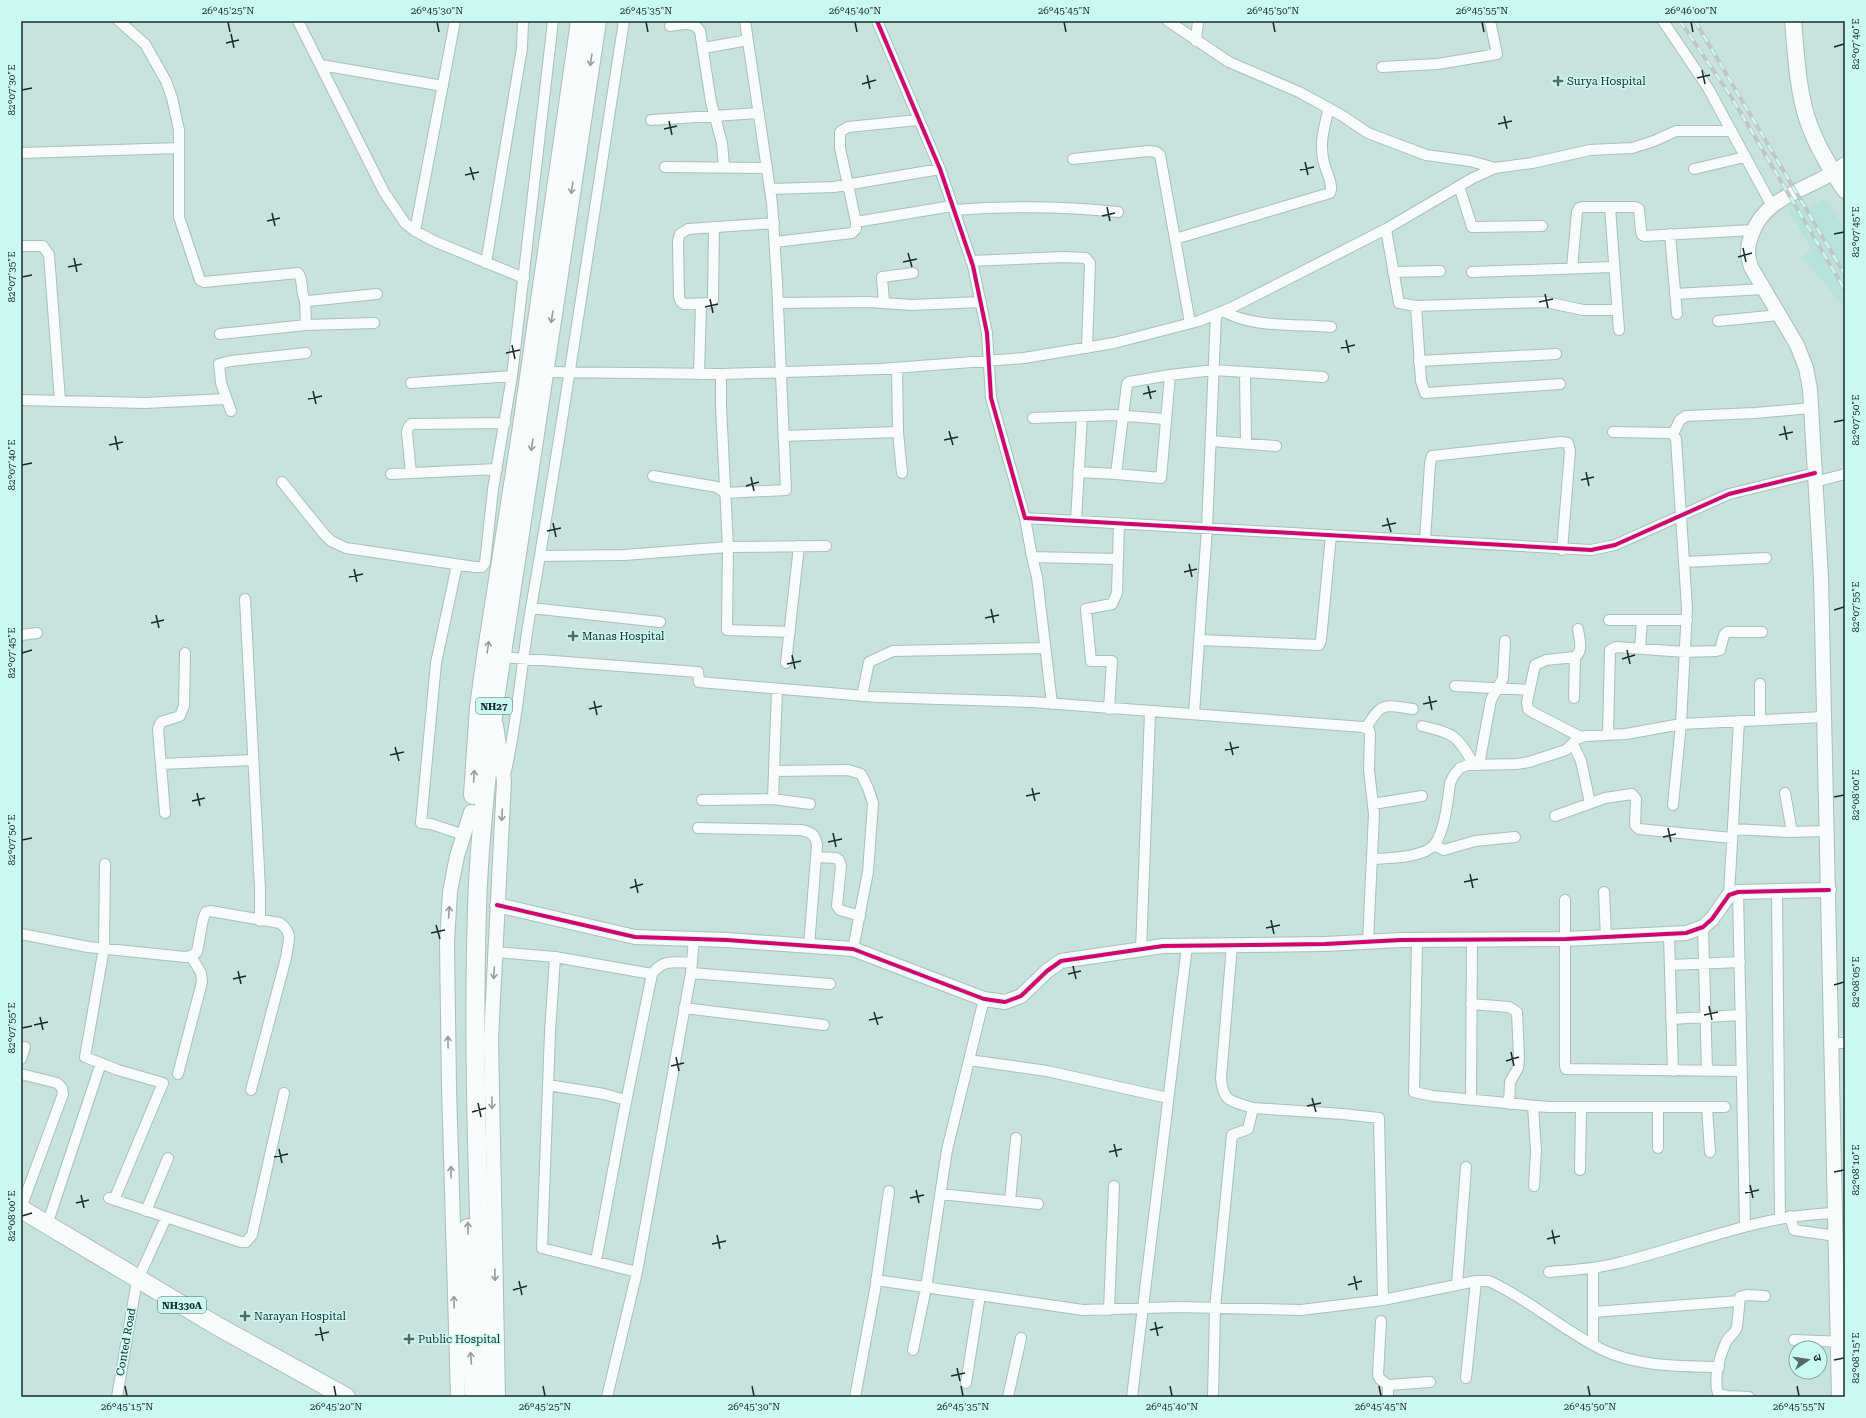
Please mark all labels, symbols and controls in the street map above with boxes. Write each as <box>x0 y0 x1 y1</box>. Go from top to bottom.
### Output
text: 26°45'25"N <box>202 5 254 16</box>
text: 26°45'30"N <box>411 5 463 16</box>
text: 26°45'35"N <box>620 5 672 16</box>
text: 26°45'40"N <box>829 5 881 16</box>
text: 26°45'45"N <box>1038 5 1090 16</box>
text: 26°45'50"N <box>1247 5 1299 16</box>
text: 26°45'55"N <box>1456 5 1508 16</box>
text: 26°46'00"N <box>1665 5 1717 16</box>
text: 82°07'40"E <box>1850 18 1861 70</box>
one-way arrow <box>587 53 595 66</box>
text: 82°07'30"E <box>6 64 17 116</box>
marker: Surya Hospital <box>1552 75 1564 87</box>
place label: Surya Hospital <box>1567 75 1646 88</box>
one-way arrow <box>568 181 576 194</box>
text: 82°07'45"E <box>1850 206 1861 258</box>
text: 82°07'35"E <box>6 251 17 303</box>
one-way arrow <box>548 310 556 323</box>
text: 82°07'50"E <box>1850 394 1861 446</box>
one-way arrow <box>528 438 536 451</box>
text: 82°07'40"E <box>6 439 17 491</box>
text: 82°07'55"E <box>1850 581 1861 633</box>
text: 82°07'45"E <box>6 627 17 679</box>
marker: Manas Hospital <box>567 630 579 642</box>
place label: Manas Hospital <box>582 630 665 643</box>
one-way arrow <box>484 641 492 654</box>
road number: NH27 <box>476 698 512 714</box>
text: 82°08'00"E <box>1850 769 1861 821</box>
one-way arrow <box>471 770 478 783</box>
one-way arrow <box>499 808 506 821</box>
text: 82°07'50"E <box>6 814 17 866</box>
one-way arrow <box>445 906 453 919</box>
text: 82°08'05"E <box>1850 956 1861 1008</box>
one-way arrow <box>490 966 498 979</box>
text: 82°07'55"E <box>6 1002 17 1054</box>
one-way arrow <box>444 1036 452 1049</box>
one-way arrow <box>488 1096 496 1109</box>
text: 82°08'10"E <box>1850 1144 1861 1196</box>
one-way arrow <box>447 1166 455 1179</box>
text: 82°08'00"E <box>6 1190 17 1242</box>
one-way arrow <box>464 1222 472 1235</box>
one-way arrow <box>491 1268 499 1281</box>
one-way arrow <box>451 1296 458 1309</box>
road number: NH330A <box>158 1297 206 1313</box>
street label: Conted Road <box>114 1307 138 1377</box>
marker: Narayan Hospital <box>239 1310 251 1322</box>
place label: Narayan Hospital <box>254 1310 347 1323</box>
text: 82°08'15"E <box>1850 1332 1861 1384</box>
marker: Public Hospital <box>403 1333 415 1345</box>
place label: Public Hospital <box>418 1333 501 1346</box>
north arrow <box>1788 1340 1828 1380</box>
one-way arrow <box>468 1352 475 1365</box>
text: उ <box>1810 1353 1824 1363</box>
text: 26°45'15"N <box>101 1401 153 1412</box>
text: 26°45'20"N <box>310 1401 362 1412</box>
text: 26°45'25"N <box>519 1401 571 1412</box>
text: 26°45'30"N <box>728 1401 780 1412</box>
text: 26°45'35"N <box>937 1401 989 1412</box>
text: 26°45'40"N <box>1146 1401 1198 1412</box>
text: 26°45'45"N <box>1355 1401 1407 1412</box>
text: 26°45'50"N <box>1564 1401 1616 1412</box>
text: 26°45'55"N <box>1773 1401 1825 1412</box>

